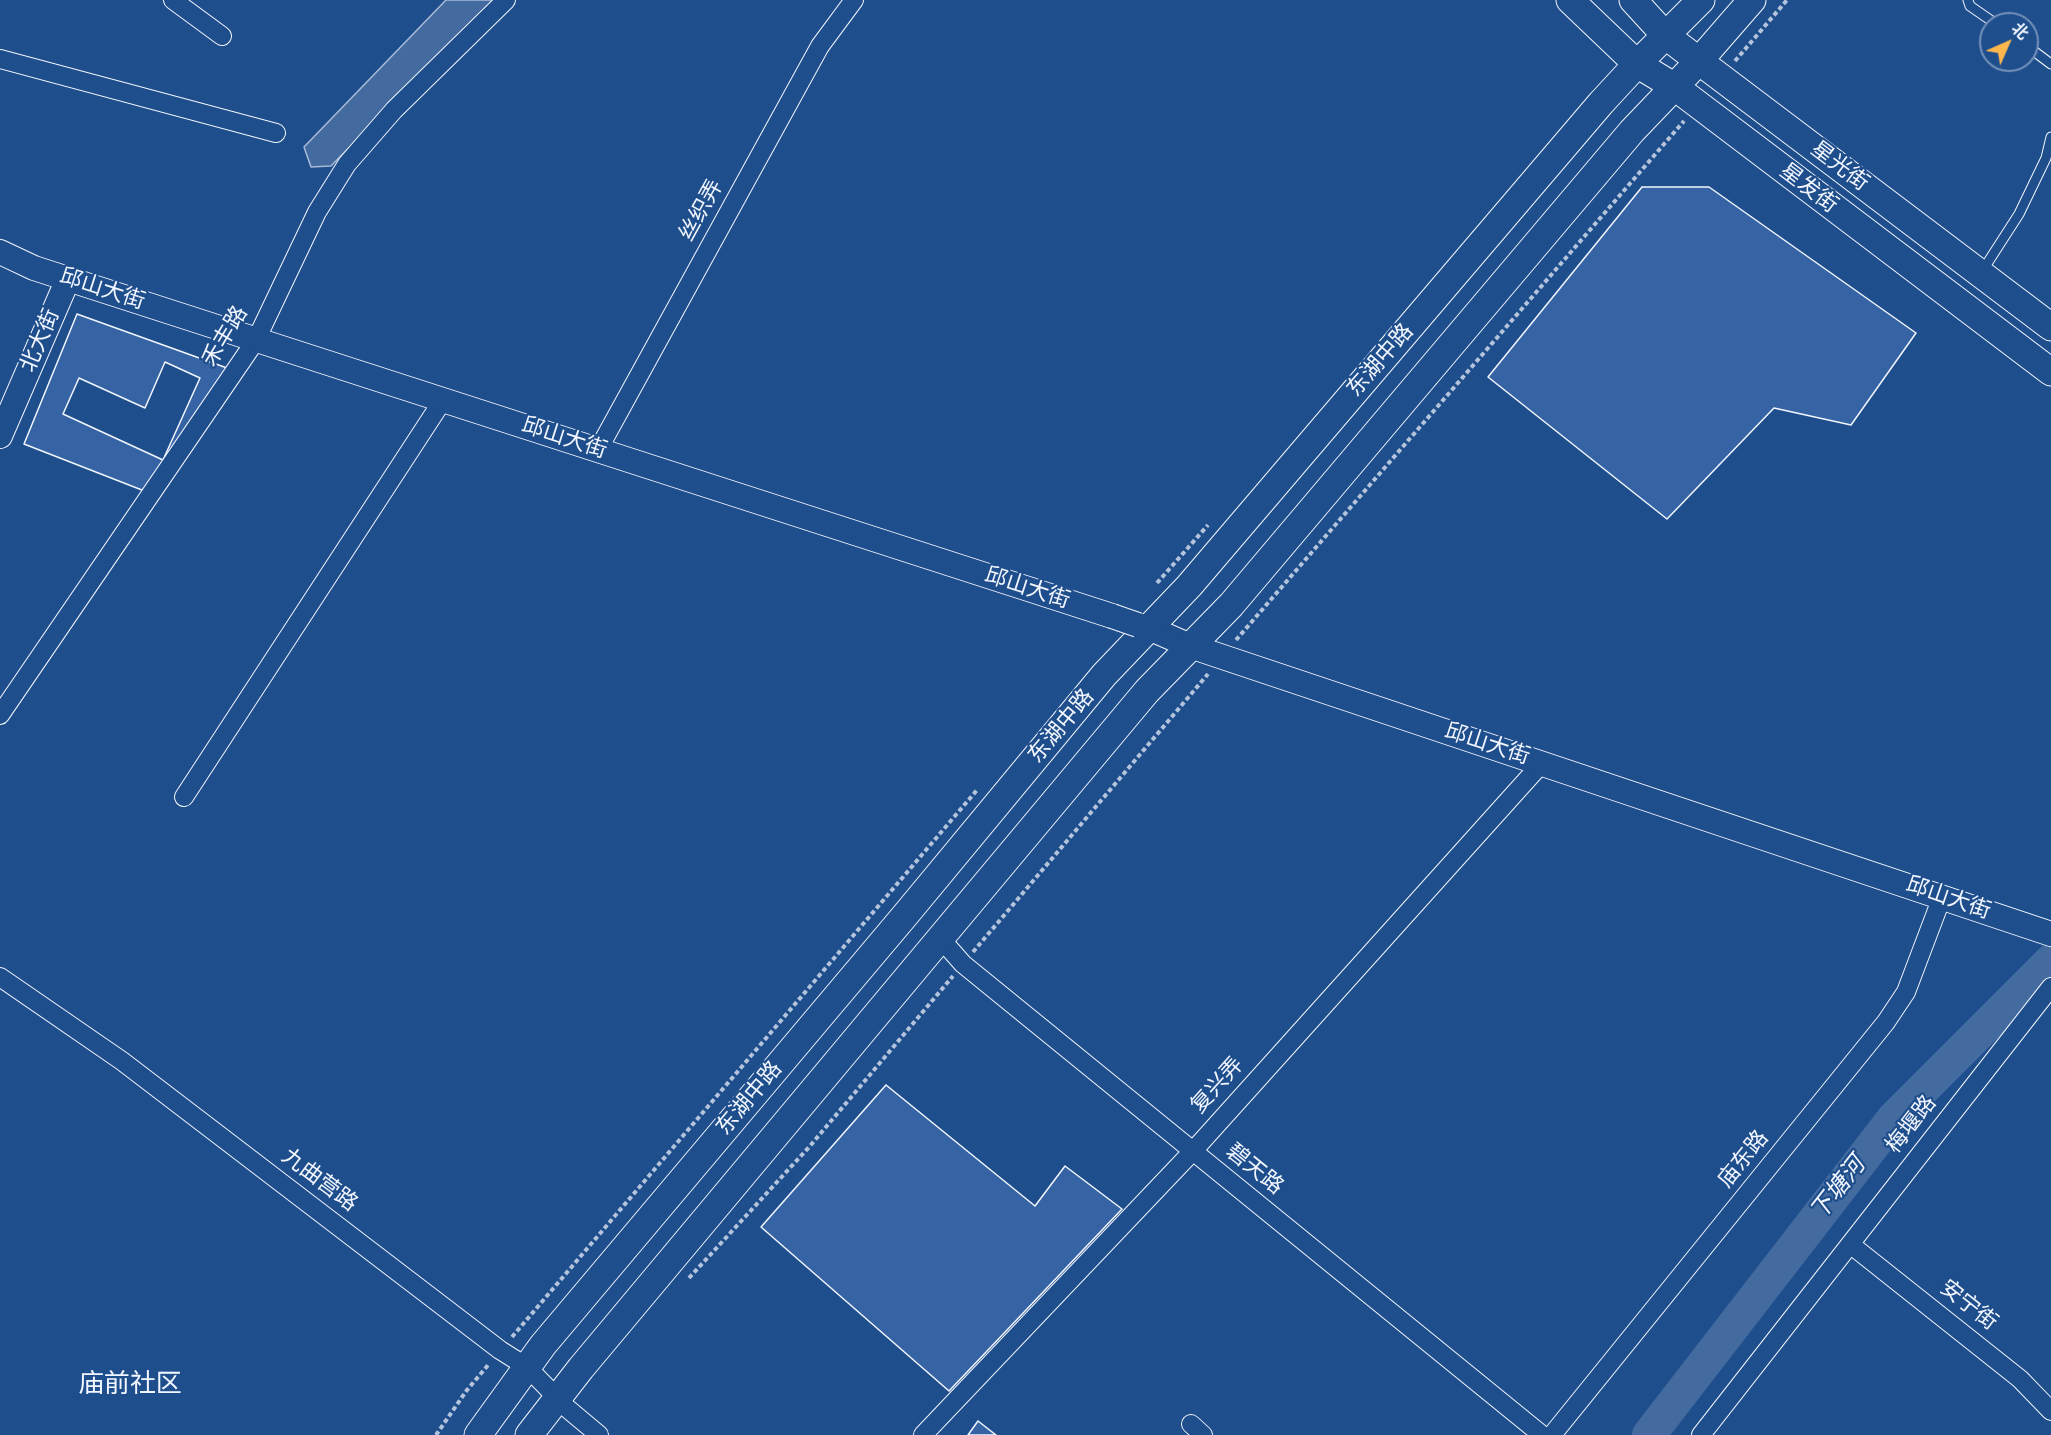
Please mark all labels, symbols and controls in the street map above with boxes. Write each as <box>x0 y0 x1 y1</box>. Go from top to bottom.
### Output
north arrow <box>1979 12 2039 72</box>
text: 北 <box>2006 17 2034 45</box>
street label: 星光街 <box>1805 137 1873 197</box>
street label: 星发街 <box>1774 159 1842 219</box>
street label: 丝织弄 <box>674 176 730 246</box>
street label: 邱山大街 <box>56 264 148 316</box>
street label: 禾丰路 <box>198 302 254 372</box>
street label: 北大街 <box>16 305 66 377</box>
street label: 东湖中路 <box>1342 319 1420 403</box>
street label: 邱山大街 <box>518 413 610 465</box>
street label: 邱山大街 <box>981 563 1073 615</box>
street label: 东湖中路 <box>1024 685 1100 769</box>
street label: 邱山大街 <box>1441 719 1533 771</box>
street label: 邱山大街 <box>1902 872 1994 926</box>
street label: 复兴弄 <box>1186 1053 1250 1119</box>
street label: 东湖中路 <box>712 1057 788 1141</box>
street label: 梅堰路 <box>1881 1091 1943 1159</box>
street label: 庙东路 <box>1713 1126 1775 1194</box>
street label: 碧天路 <box>1220 1139 1288 1201</box>
street label: 九曲营路 <box>276 1144 362 1218</box>
water label: 下塘河 <box>1805 1152 1873 1226</box>
street label: 安宁街 <box>1934 1275 2002 1337</box>
district label: 庙前社区 <box>78 1370 182 1402</box>

